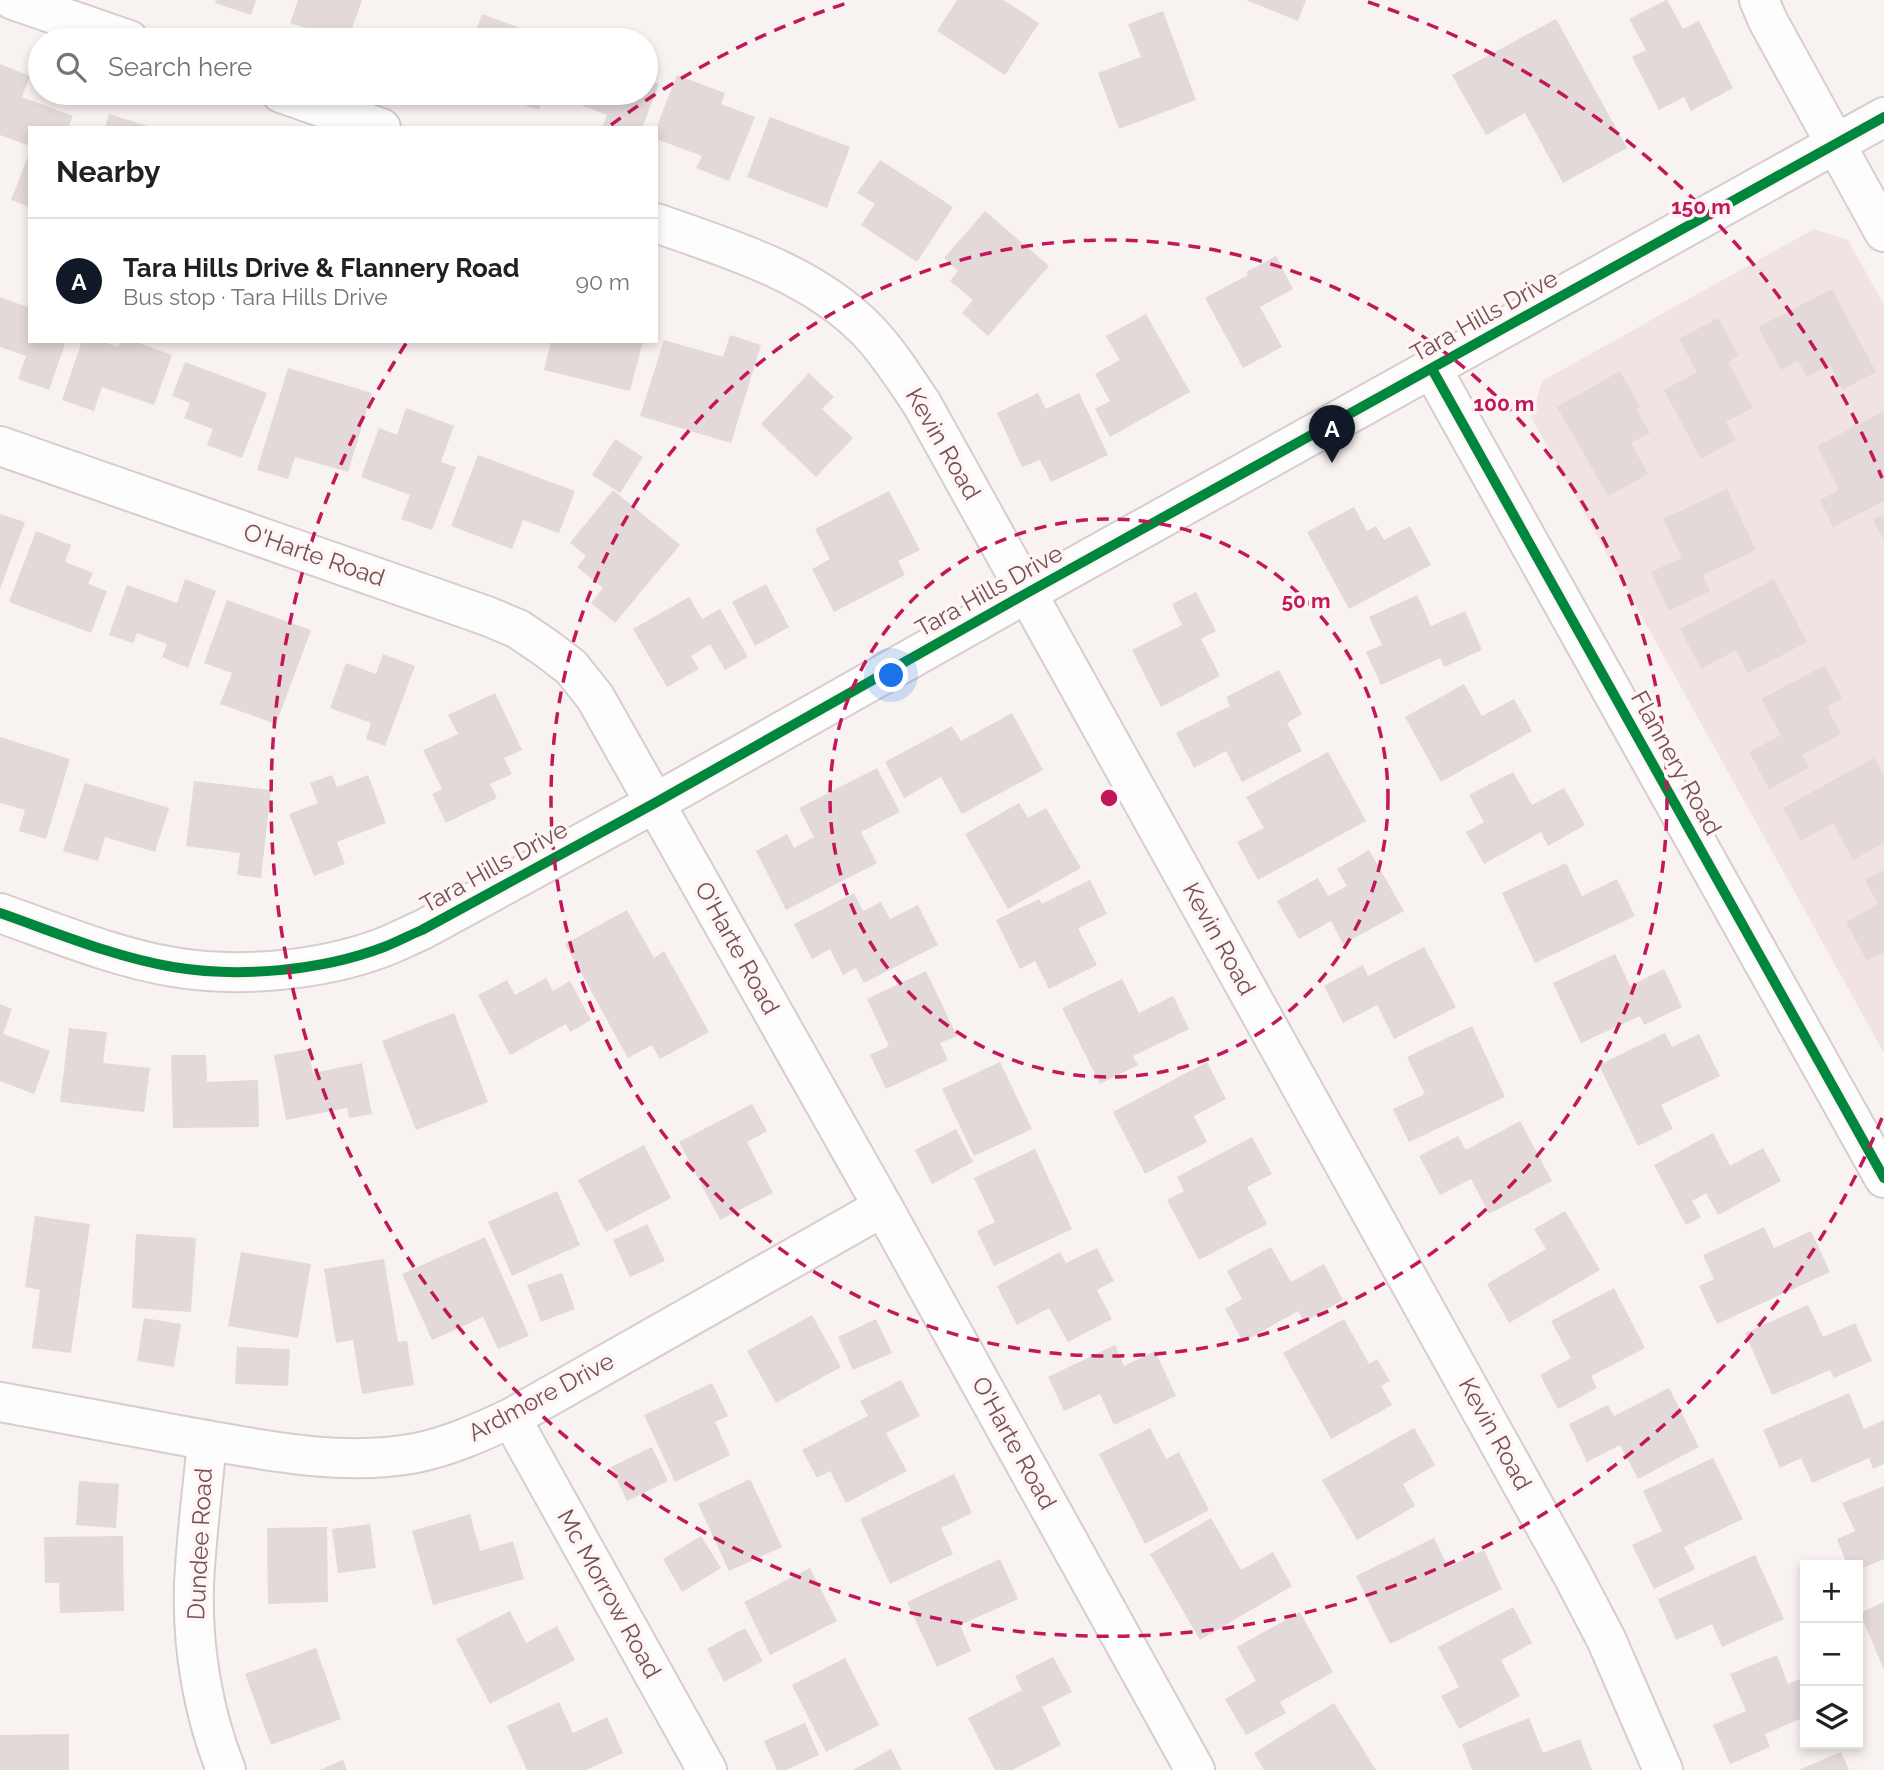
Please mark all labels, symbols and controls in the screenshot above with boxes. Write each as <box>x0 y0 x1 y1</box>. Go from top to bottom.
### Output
search box <box>28 28 658 105</box>
icon: search <box>52 48 90 86</box>
text: Search here <box>108 52 252 82</box>
text: Nearby <box>56 154 160 189</box>
text: 150 m <box>1671 194 1731 219</box>
text: Tara Hills Drive & Flannery Road <box>123 253 519 283</box>
street label: Tara Hills Drive <box>1405 263 1562 368</box>
text: A <box>71 268 87 295</box>
text: 90 m <box>575 268 630 295</box>
text: Bus stop · Tara Hills Drive <box>123 283 388 310</box>
street label: Kevin Road <box>900 383 987 505</box>
text: 100 m <box>1474 391 1534 416</box>
pin: A <box>1309 405 1355 463</box>
street label: O'Harte Road <box>240 517 389 592</box>
street label: Tara Hills Drive <box>910 538 1067 643</box>
text: 50 m <box>1281 588 1331 613</box>
your location <box>874 658 908 692</box>
street label: Flannery Road <box>1625 686 1728 840</box>
centre of rings <box>1097 786 1121 810</box>
street label: Tara Hills Drive <box>415 814 572 919</box>
street label: O'Harte Road <box>689 876 786 1019</box>
street label: Kevin Road <box>1177 877 1262 1000</box>
street label: Ardmore Drive <box>463 1346 619 1447</box>
street label: O'Harte Road <box>966 1371 1063 1514</box>
street label: Kevin Road <box>1453 1372 1538 1495</box>
street label: Dundee Road <box>181 1467 218 1621</box>
street label: Mc Morrow Road <box>551 1504 668 1683</box>
map controls <box>1800 1560 1863 1749</box>
button: + <box>1800 1560 1863 1623</box>
button: − <box>1800 1623 1863 1686</box>
button: layers <box>1800 1686 1863 1749</box>

